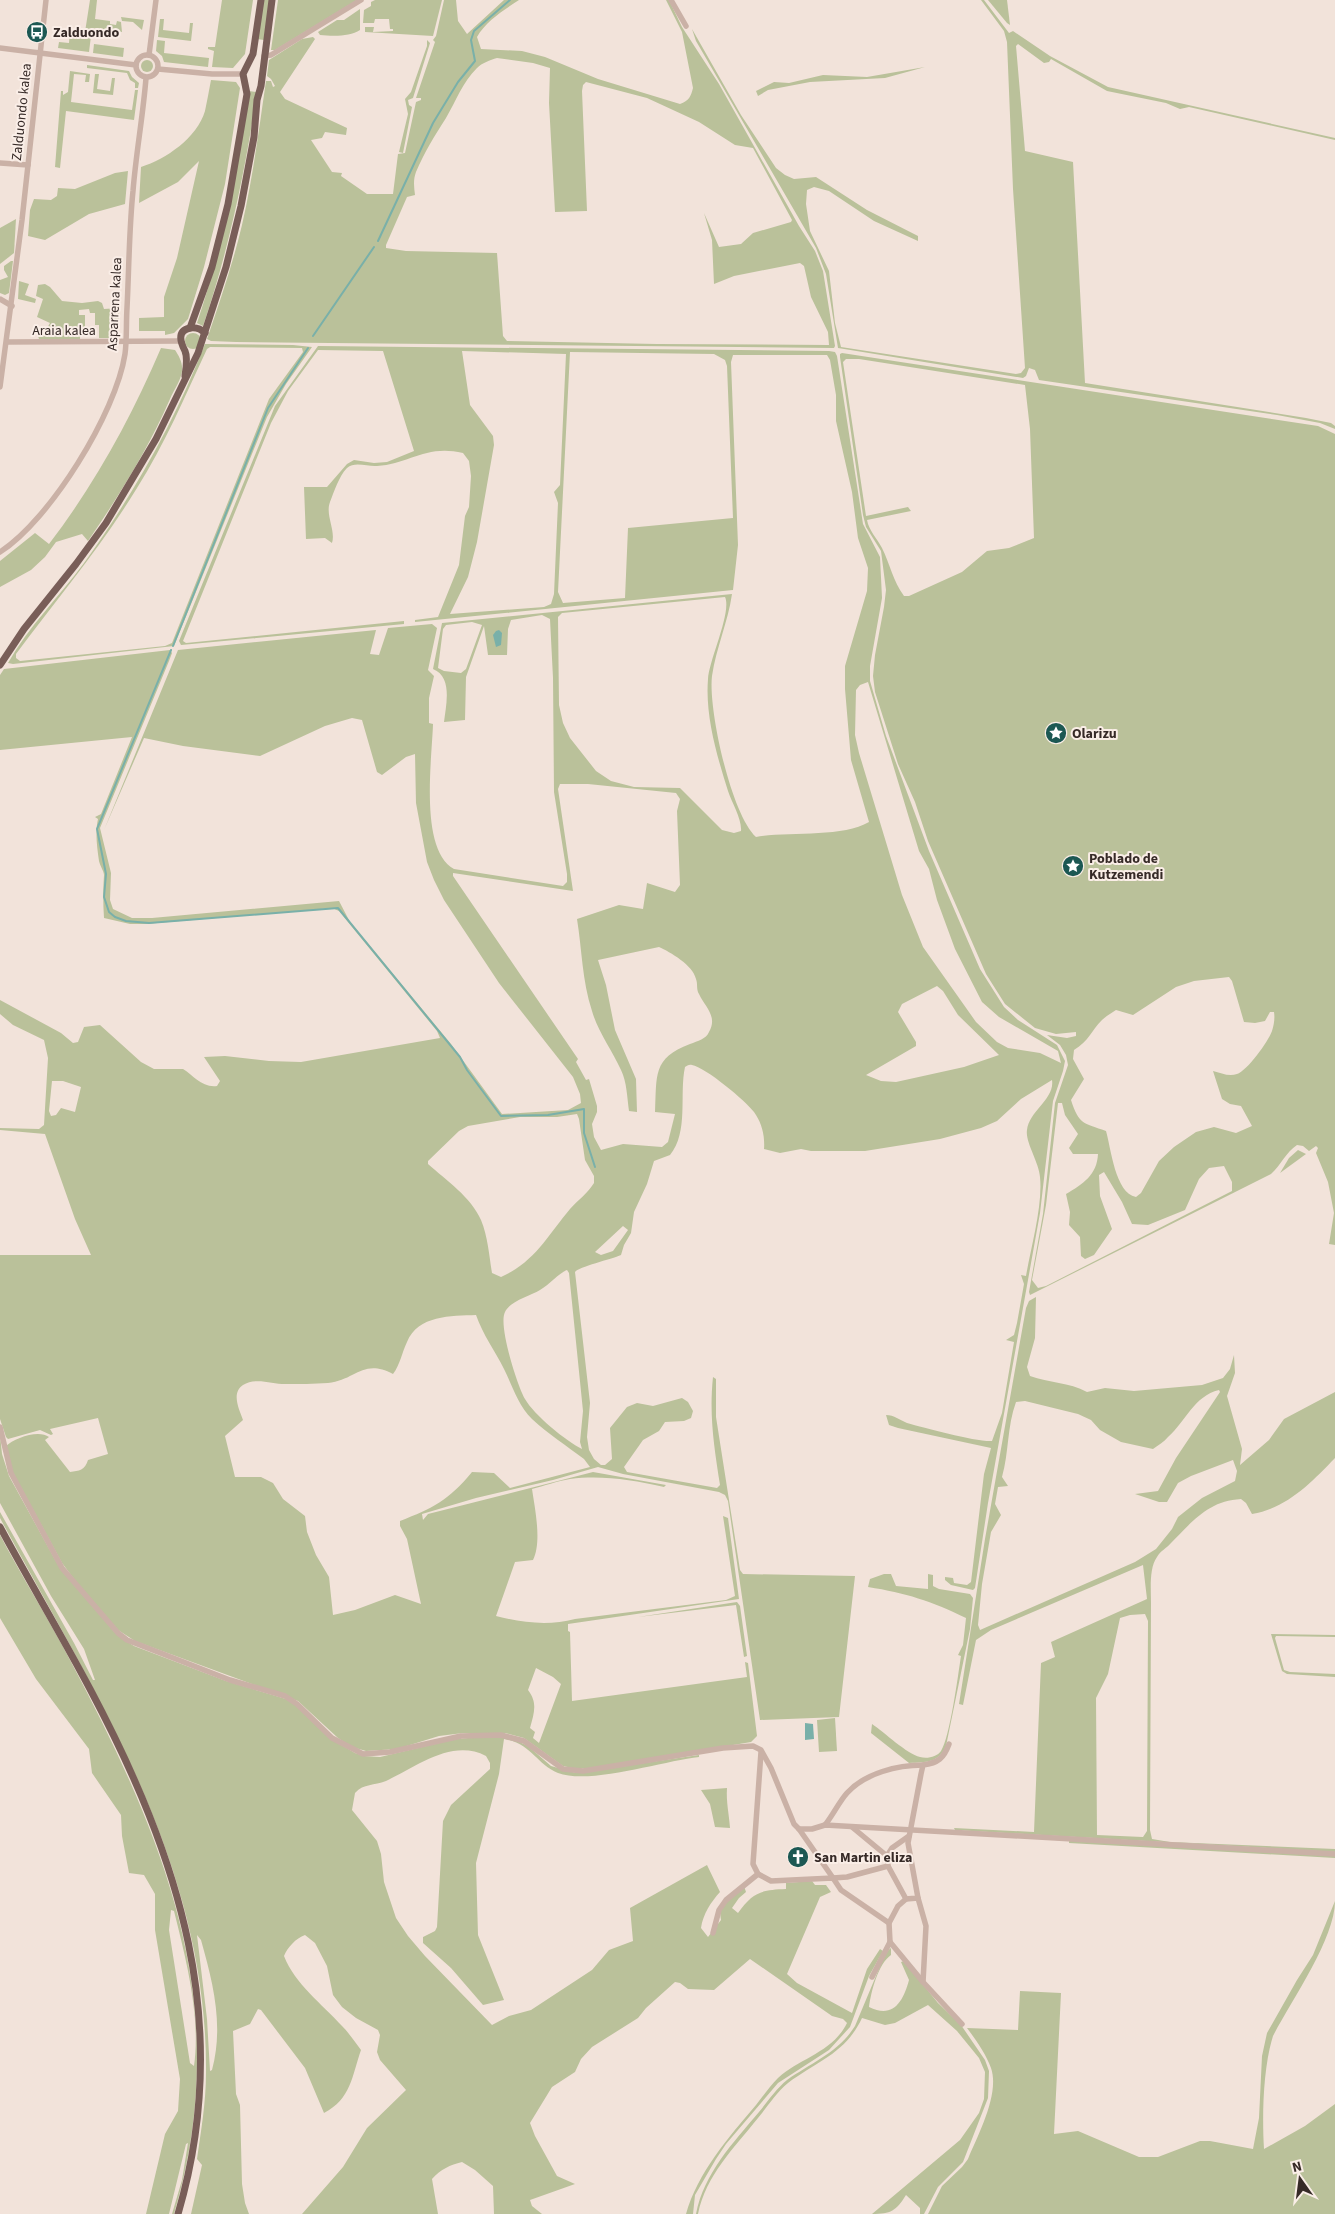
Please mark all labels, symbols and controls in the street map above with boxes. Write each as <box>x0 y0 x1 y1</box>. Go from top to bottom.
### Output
bus stop icon: Zalduondo <box>25 20 49 44</box>
place label: Zalduondo <box>53 23 120 43</box>
street label: Zalduondo kalea <box>7 62 37 162</box>
street label: Asparrena kalea <box>103 257 127 351</box>
street label: Araia kalea <box>32 321 96 341</box>
place icon: Olarizu <box>1044 721 1068 745</box>
place label: Olarizu <box>1072 724 1117 744</box>
place label: Poblado de Kutzemendi <box>1089 849 1164 885</box>
place icon: Poblado de Kutzemendi <box>1061 854 1085 878</box>
church icon: San Martin eliza <box>786 1845 810 1869</box>
place label: San Martin eliza <box>814 1848 912 1868</box>
north arrow <box>1275 2154 1325 2204</box>
text: N <box>1290 2157 1304 2178</box>

